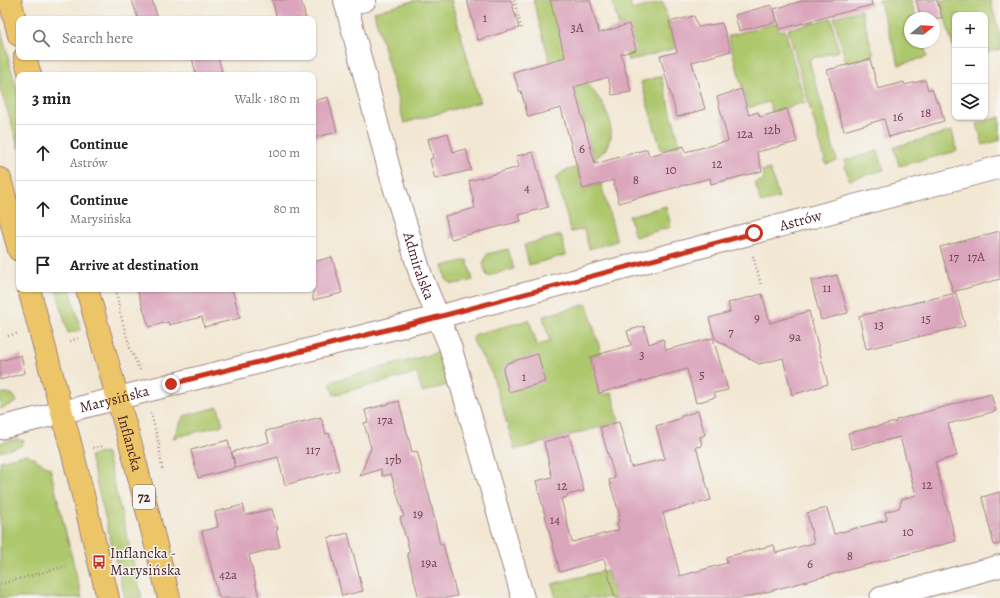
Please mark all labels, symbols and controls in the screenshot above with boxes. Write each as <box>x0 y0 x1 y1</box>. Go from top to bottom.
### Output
house number: 1 <box>483 9 488 26</box>
north arrow <box>904 12 940 48</box>
map controls <box>952 12 988 120</box>
button: + <box>952 12 988 48</box>
search box <box>16 16 316 60</box>
house number: 3A <box>570 19 584 36</box>
icon: search <box>30 27 52 49</box>
text: Search here <box>62 28 133 48</box>
button: − <box>952 48 988 84</box>
button: layers <box>952 84 988 120</box>
text: 3 min <box>32 87 71 110</box>
text: Walk · 180 m <box>234 90 300 107</box>
house number: 18 <box>921 104 931 121</box>
house number: 16 <box>893 108 903 125</box>
house number: 12b <box>763 121 781 138</box>
house number: 12a <box>737 125 753 142</box>
text: Continue <box>70 134 128 154</box>
house number: 6 <box>579 140 585 157</box>
icon: ahead <box>32 142 54 164</box>
text: 100 m <box>268 144 300 161</box>
text: Astrów <box>70 154 107 171</box>
house number: 12 <box>712 155 722 172</box>
house number: 10 <box>665 161 677 178</box>
house number: 8 <box>633 171 639 188</box>
house number: 4 <box>524 179 530 196</box>
text: Continue <box>70 190 128 210</box>
icon: ahead <box>32 198 54 220</box>
text: 80 m <box>273 200 300 217</box>
street label: Astrów <box>776 205 824 236</box>
text: Marysińska <box>70 210 132 227</box>
route start <box>745 224 763 242</box>
street label: Admiralska <box>398 229 440 303</box>
house number: 17 <box>949 248 959 265</box>
house number: 17A <box>967 248 985 265</box>
icon: arrive <box>32 254 54 276</box>
text: Arrive at destination <box>70 255 199 275</box>
house number: 11 <box>823 279 832 296</box>
house number: 9 <box>754 309 760 326</box>
house number: 15 <box>921 310 931 327</box>
house number: 13 <box>874 316 884 333</box>
house number: 7 <box>728 323 734 340</box>
house number: 9a <box>789 328 801 345</box>
house number: 3 <box>639 346 645 363</box>
house number: 5 <box>699 366 705 383</box>
house number: 1 <box>522 368 527 385</box>
route end <box>162 375 180 393</box>
street label: Marysińska <box>77 381 151 417</box>
house number: 17a <box>377 411 393 428</box>
street label: Inflancka <box>113 412 147 473</box>
house number: 117 <box>306 441 321 458</box>
house number: 17b <box>385 451 402 468</box>
house number: 12 <box>922 476 932 493</box>
house number: 12 <box>557 477 567 494</box>
road number: 72 <box>133 485 155 509</box>
house number: 19 <box>413 505 423 522</box>
house number: 14 <box>550 511 560 528</box>
house number: 10 <box>902 523 914 540</box>
place label: Inflancka - Marysińska <box>110 543 181 580</box>
house number: 8 <box>847 547 853 564</box>
bus stop icon: Inflancka - Marysińska <box>91 554 107 570</box>
house number: 19a <box>421 554 437 571</box>
house number: 6 <box>807 555 813 572</box>
house number: 42a <box>219 566 237 583</box>

